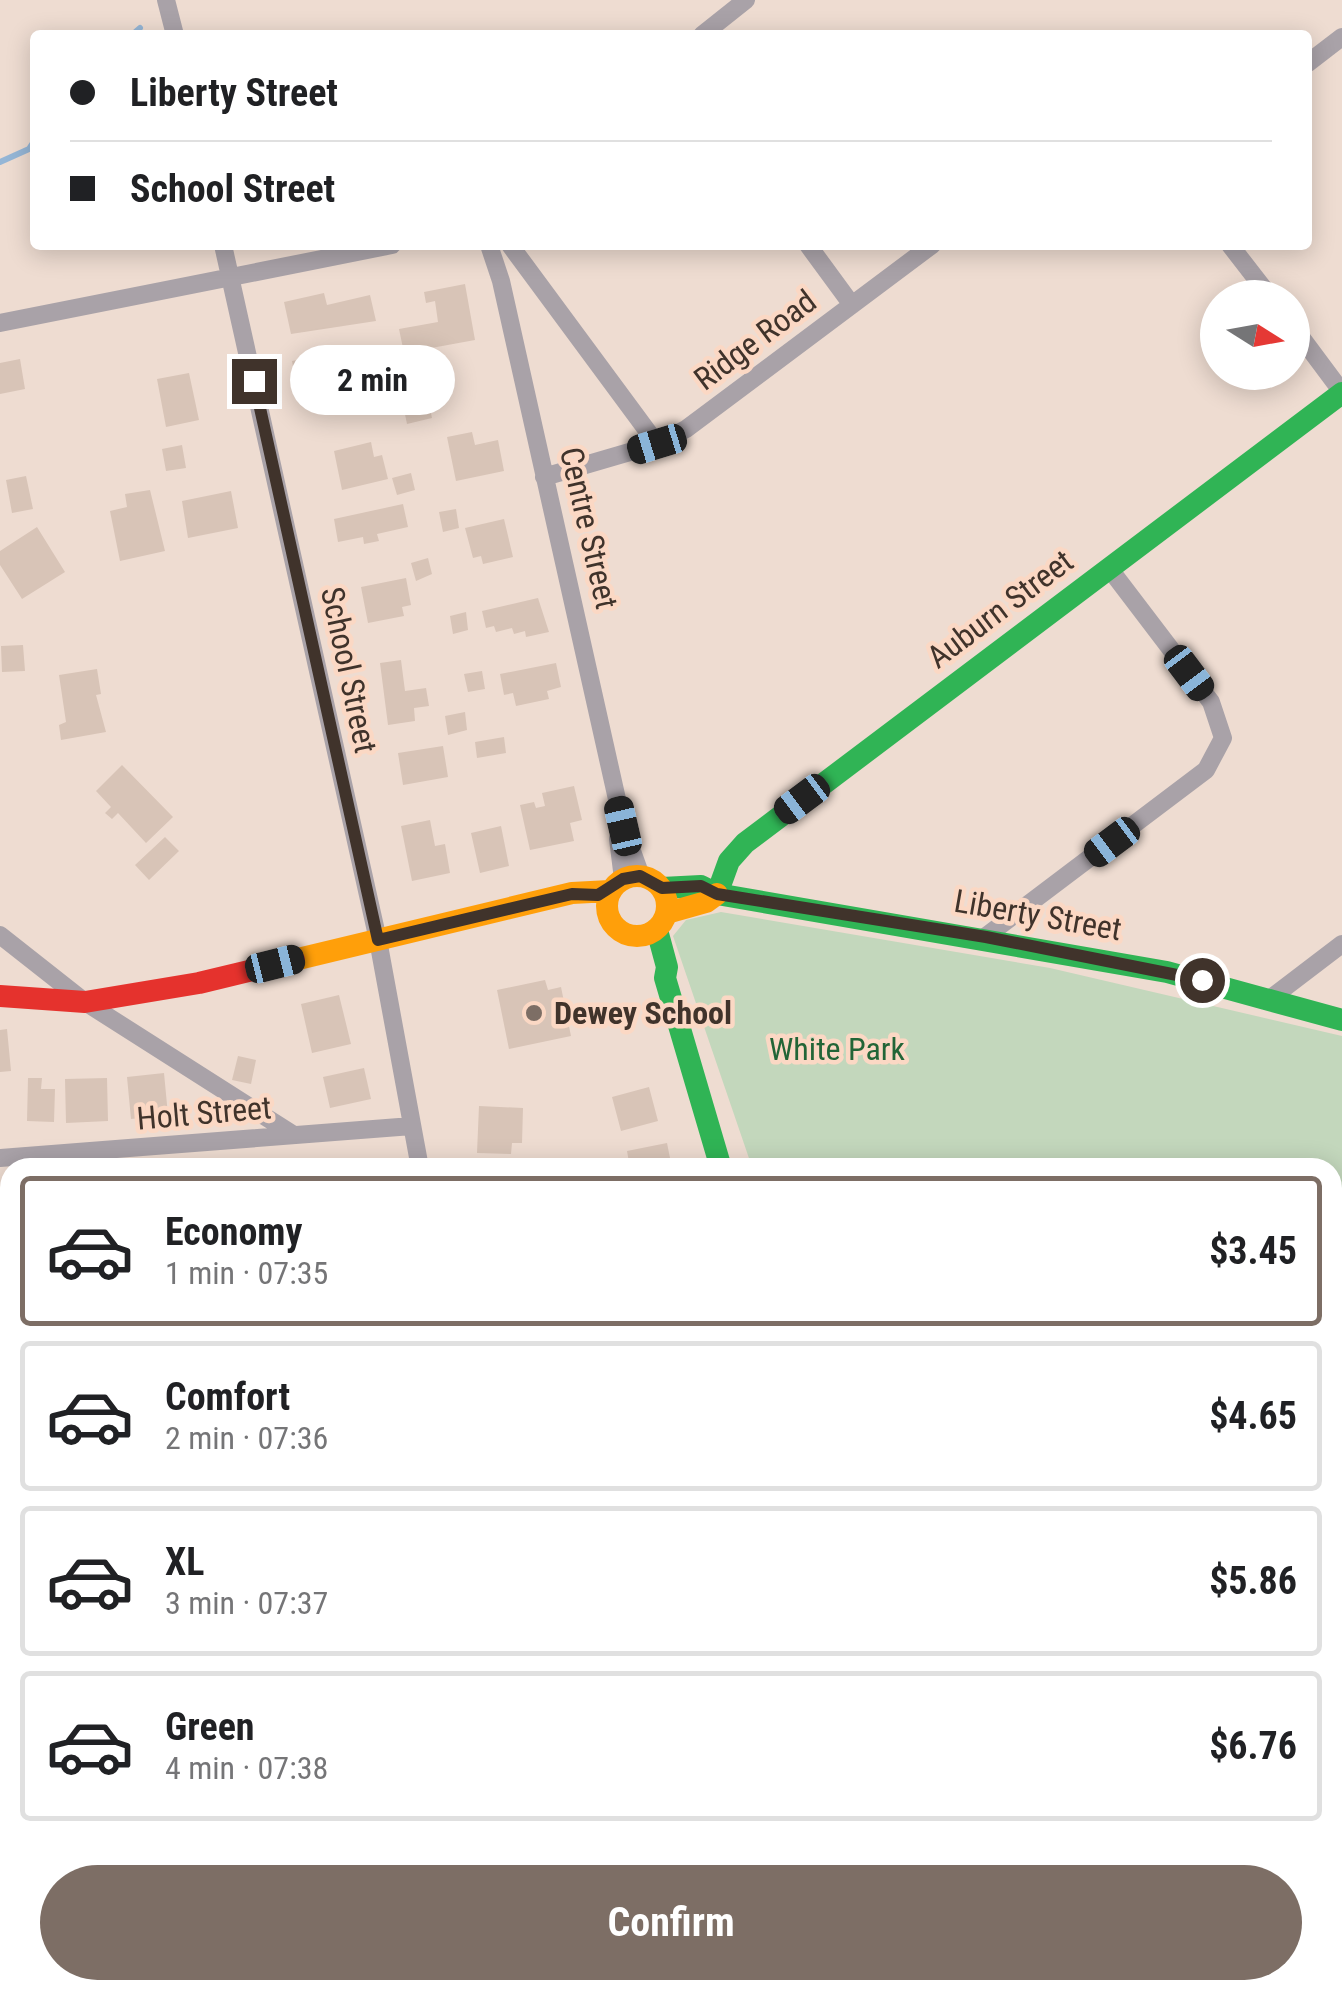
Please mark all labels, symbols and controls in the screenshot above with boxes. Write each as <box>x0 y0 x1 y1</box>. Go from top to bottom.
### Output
text: Liberty Street <box>130 71 338 115</box>
text: School Street <box>130 167 335 211</box>
north arrow <box>1200 280 1310 390</box>
map controls <box>1200 280 1310 390</box>
street label: Ridge Road <box>687 282 823 398</box>
callout: 2 min <box>289 346 454 416</box>
route end <box>232 359 277 404</box>
text: 2 min <box>337 361 408 399</box>
car <box>624 421 690 467</box>
street label: Centre Street <box>552 443 626 613</box>
street label: Auburn Street <box>920 542 1080 676</box>
street label: School Street <box>313 584 385 756</box>
car <box>1159 640 1219 706</box>
car <box>769 769 835 829</box>
car <box>602 793 644 859</box>
car <box>1079 812 1145 872</box>
street label: Liberty Street <box>951 882 1125 948</box>
car <box>242 942 308 986</box>
route start <box>1180 958 1225 1003</box>
place label: Dewey School <box>554 994 732 1032</box>
marker: Dewey School <box>523 1002 545 1024</box>
park label: White Park <box>769 1030 906 1068</box>
street label: Holt Street <box>135 1088 273 1138</box>
icon: car <box>45 1206 135 1296</box>
text: Economy <box>165 1210 302 1254</box>
text: $3.45 <box>1209 1229 1297 1273</box>
text: 1 min · 07:35 <box>165 1254 328 1292</box>
icon: car <box>45 1371 135 1461</box>
text: Comfort <box>165 1375 290 1419</box>
text: $4.65 <box>1209 1394 1297 1438</box>
text: 2 min · 07:36 <box>165 1419 328 1457</box>
icon: car <box>45 1536 135 1626</box>
text: XL <box>165 1540 204 1584</box>
text: $5.86 <box>1209 1559 1297 1603</box>
text: 3 min · 07:37 <box>165 1584 328 1622</box>
icon: car <box>45 1701 135 1791</box>
text: Green <box>165 1705 255 1749</box>
text: $6.76 <box>1209 1724 1297 1768</box>
text: 4 min · 07:38 <box>165 1749 328 1787</box>
button: Confirm <box>40 1865 1302 1980</box>

